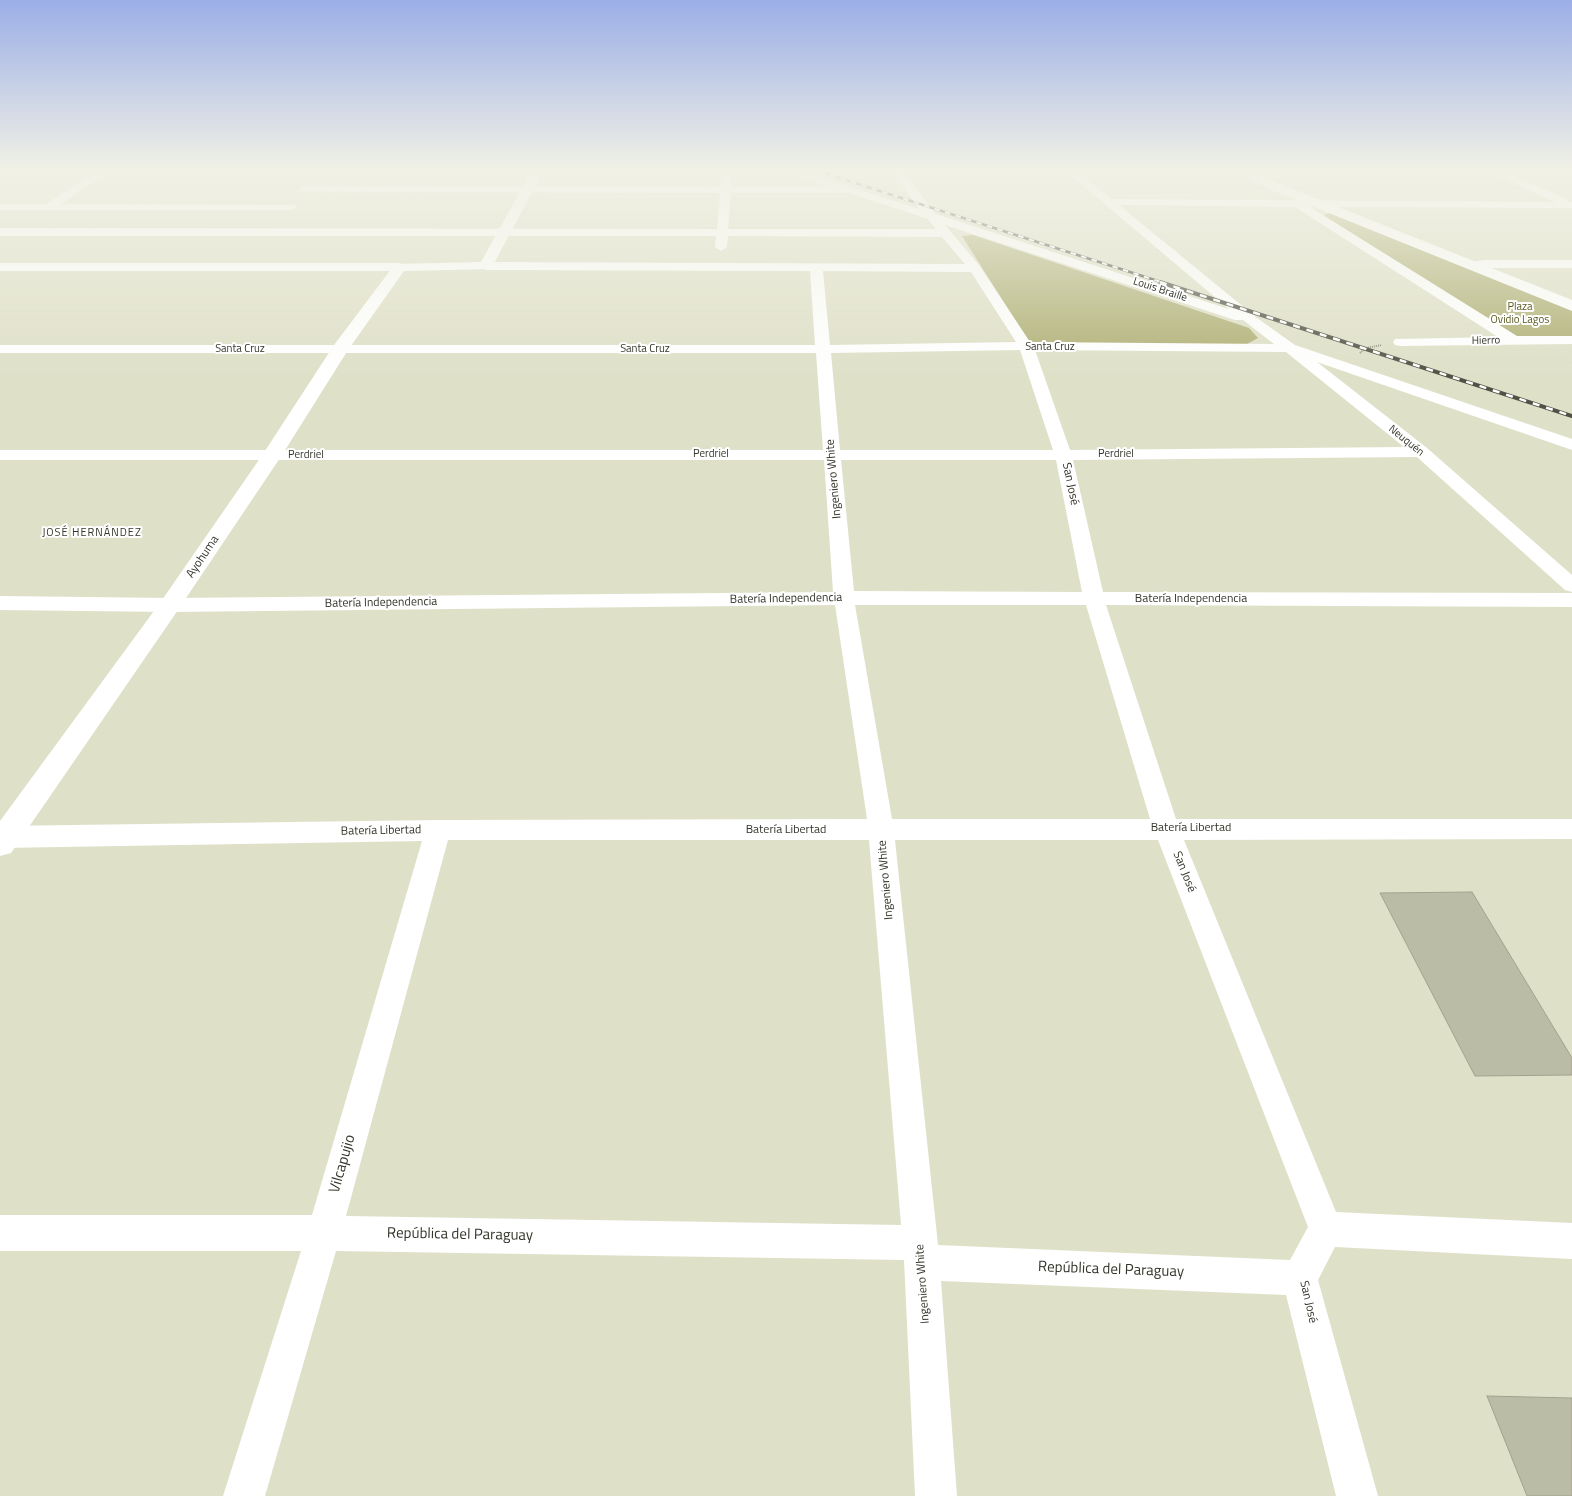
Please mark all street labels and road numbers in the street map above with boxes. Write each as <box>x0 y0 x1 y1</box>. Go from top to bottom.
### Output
street label: Louis Braille <box>1131 275 1189 305</box>
street label: Hierro <box>1472 334 1500 348</box>
street label: Santa Cruz <box>1025 340 1075 354</box>
street label: Santa Cruz <box>215 342 265 356</box>
street label: Santa Cruz <box>620 342 670 356</box>
street label: Neuquén <box>1386 423 1426 459</box>
street label: Ingeniero White <box>823 439 845 519</box>
street label: Perdriel <box>693 447 729 461</box>
street label: Perdriel <box>1098 447 1134 461</box>
street label: Perdriel <box>288 448 324 462</box>
street label: San José <box>1058 461 1082 507</box>
street label: Ayohuma <box>184 533 222 581</box>
street label: Batería Independencia <box>730 591 842 607</box>
street label: Batería Independencia <box>1135 592 1247 606</box>
street label: Batería Independencia <box>325 595 437 611</box>
street label: Batería Libertad <box>1151 821 1231 835</box>
street label: Batería Libertad <box>341 823 421 839</box>
street label: Batería Libertad <box>746 823 826 837</box>
street label: Ingeniero White <box>875 840 897 920</box>
street label: San José <box>1169 849 1199 895</box>
street label: Vilcapujio <box>326 1133 360 1195</box>
street label: República del Paraguay <box>387 1225 533 1245</box>
street label: Ingeniero White <box>913 1244 933 1324</box>
street label: República del Paraguay <box>1038 1258 1184 1282</box>
street label: San José <box>1296 1279 1320 1325</box>

